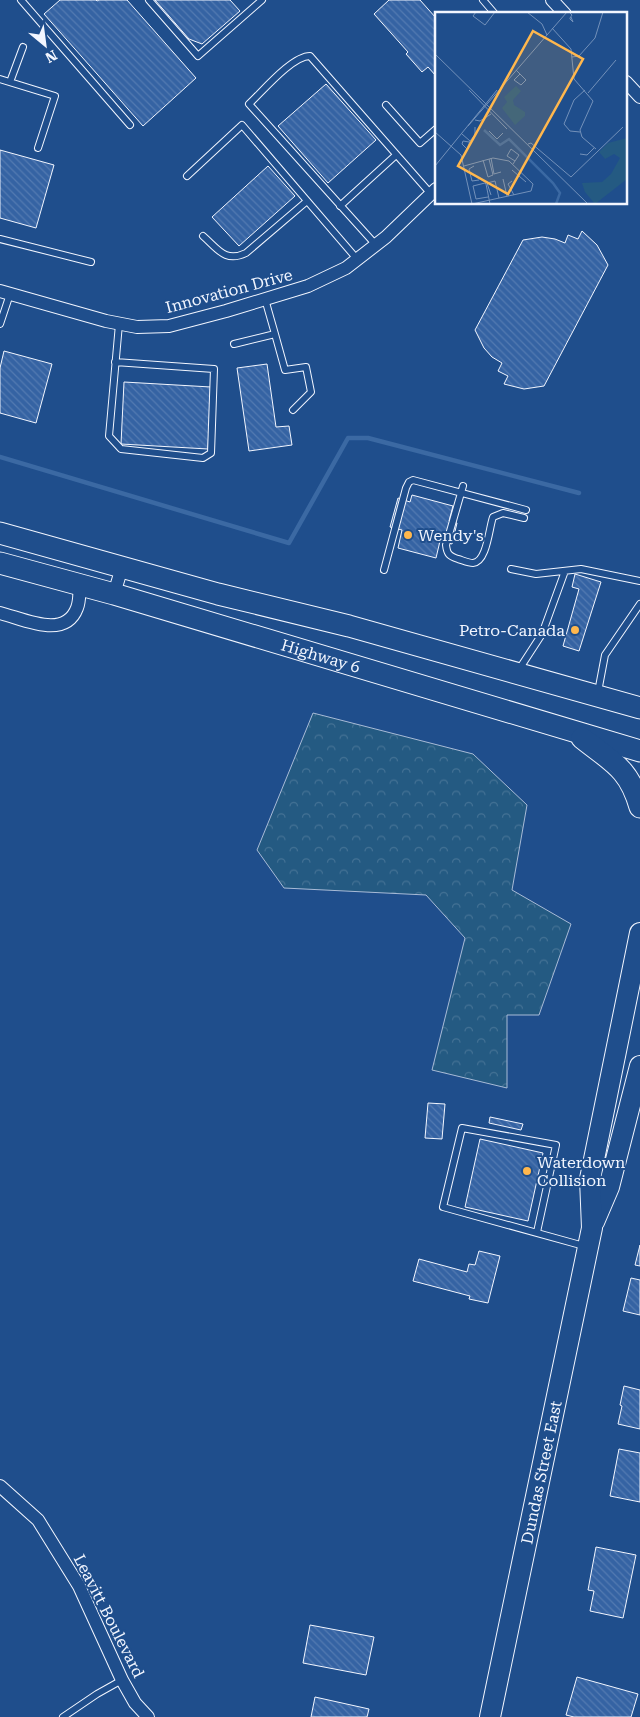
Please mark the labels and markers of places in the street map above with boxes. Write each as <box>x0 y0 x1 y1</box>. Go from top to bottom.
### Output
place label: Wendy's <box>418 526 484 545</box>
marker: Wendy's <box>402 529 414 541</box>
place label: Petro-Canada <box>459 621 565 640</box>
marker: Petro-Canada <box>569 624 581 636</box>
place label: Waterdown Collision <box>537 1153 625 1190</box>
marker: Waterdown Collision <box>521 1165 533 1177</box>

